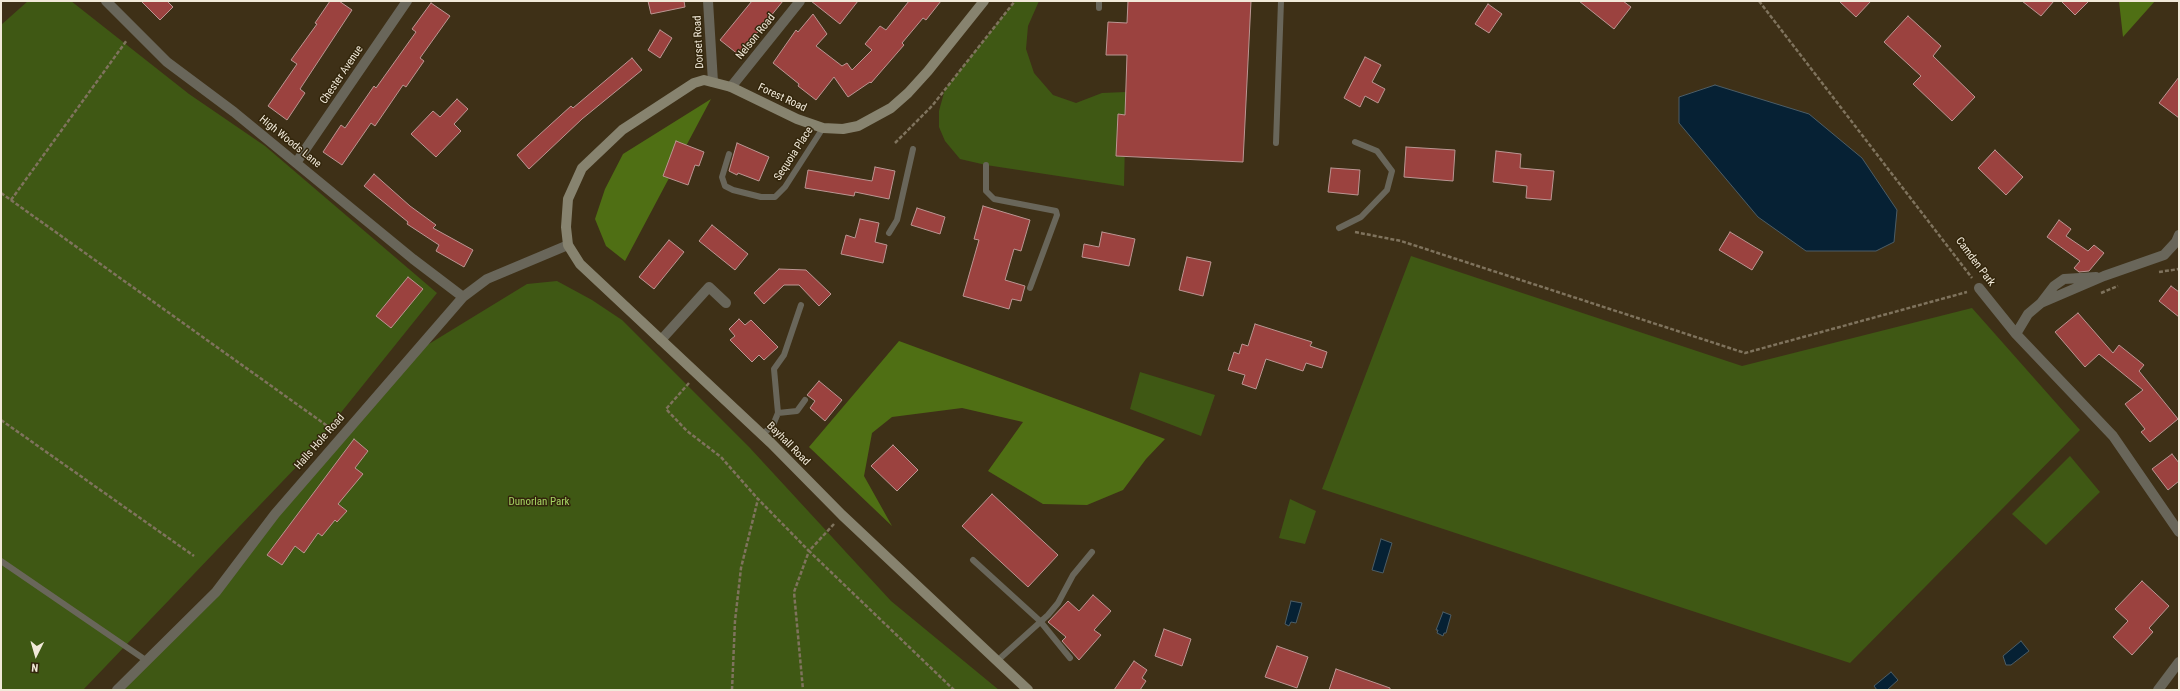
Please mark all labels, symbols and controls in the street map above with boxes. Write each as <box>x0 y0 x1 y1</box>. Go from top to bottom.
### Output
street label: Nelson Road <box>734 11 778 63</box>
street label: Dorset Road <box>691 15 707 69</box>
street label: Chester Avenue <box>318 43 366 107</box>
street label: Forest Road <box>756 81 808 115</box>
street label: High Woods Lane <box>256 113 324 171</box>
street label: Sequoia Place <box>772 125 816 183</box>
street label: Camden Park <box>1952 235 1998 289</box>
street label: Halls Hole Road <box>292 412 348 472</box>
street label: Bayhall Road <box>764 420 812 468</box>
park label: Dunorlan Park <box>508 495 570 509</box>
north arrow <box>16 635 56 675</box>
text: N <box>31 661 39 674</box>

